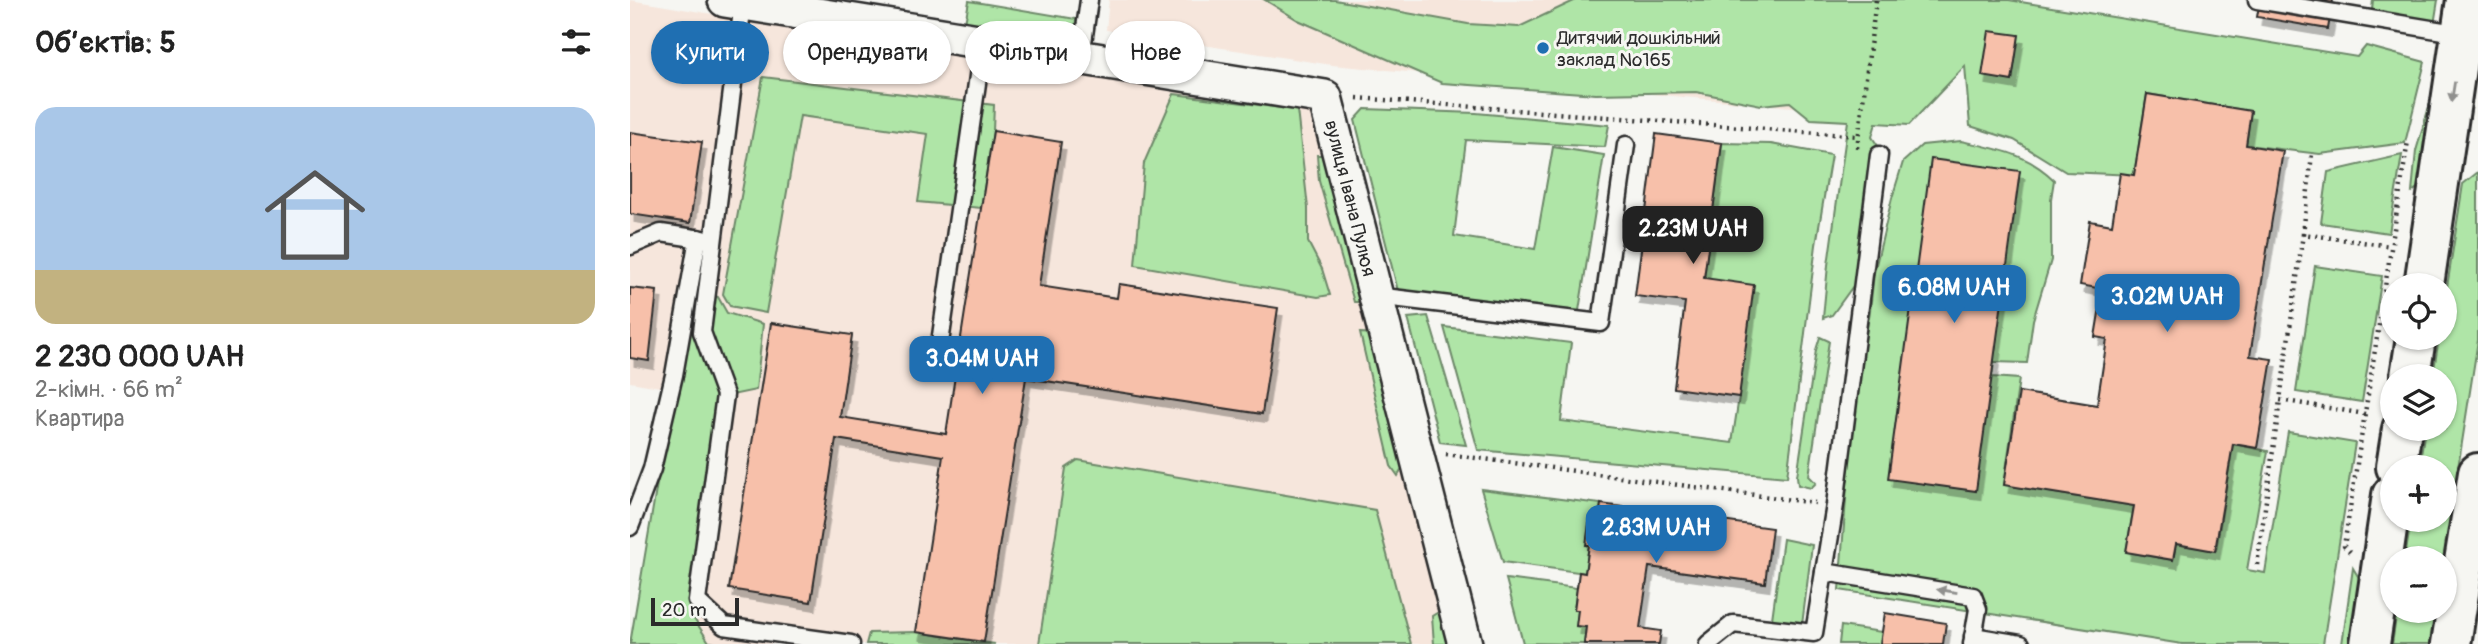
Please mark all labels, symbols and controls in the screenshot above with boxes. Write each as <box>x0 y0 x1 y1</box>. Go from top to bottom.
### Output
chip: Купити <box>651 21 769 84</box>
chip: Орендувати <box>783 21 951 84</box>
chip: Фільтри <box>965 21 1091 84</box>
chip: Нове <box>1105 21 1205 84</box>
icon: filters <box>557 23 595 61</box>
text: Об’єктів: 5 <box>35 24 176 61</box>
place label: Дитячий дошкільний заклад №165 <box>1556 26 1721 72</box>
marker: Дитячий дошкільний заклад №165 <box>1535 40 1551 56</box>
one-way arrow <box>2447 81 2458 103</box>
street label: вулиця Івана Пулюя <box>1319 118 1381 279</box>
icon: home <box>252 152 378 278</box>
pin: 2.23M UAH <box>1613 206 1773 266</box>
text: 2.23M UAH <box>1638 214 1748 243</box>
pin: 6.08M UAH <box>1874 266 2034 325</box>
text: 6.08M UAH <box>1898 273 2010 302</box>
map controls <box>2380 273 2457 623</box>
button: locate <box>2380 273 2457 350</box>
pin: 3.02M UAH <box>2087 274 2247 334</box>
text: 3.02M UAH <box>2111 282 2223 311</box>
pin: 3.04M UAH <box>902 336 1062 396</box>
text: 2 230 000 UAH <box>35 338 244 375</box>
text: 3.04M UAH <box>925 344 1039 373</box>
button: layers <box>2380 364 2457 441</box>
text: 2-кімн. · 66 m² <box>35 375 183 404</box>
text: Квартира <box>35 404 124 433</box>
button: + <box>2380 455 2457 532</box>
pin: 2.83M UAH <box>1576 505 1736 565</box>
text: 2.83M UAH <box>1602 513 1710 542</box>
button: − <box>2380 546 2457 623</box>
one-way arrow <box>1935 585 1957 596</box>
scale bar <box>651 595 738 627</box>
text: 20 m <box>662 598 707 622</box>

